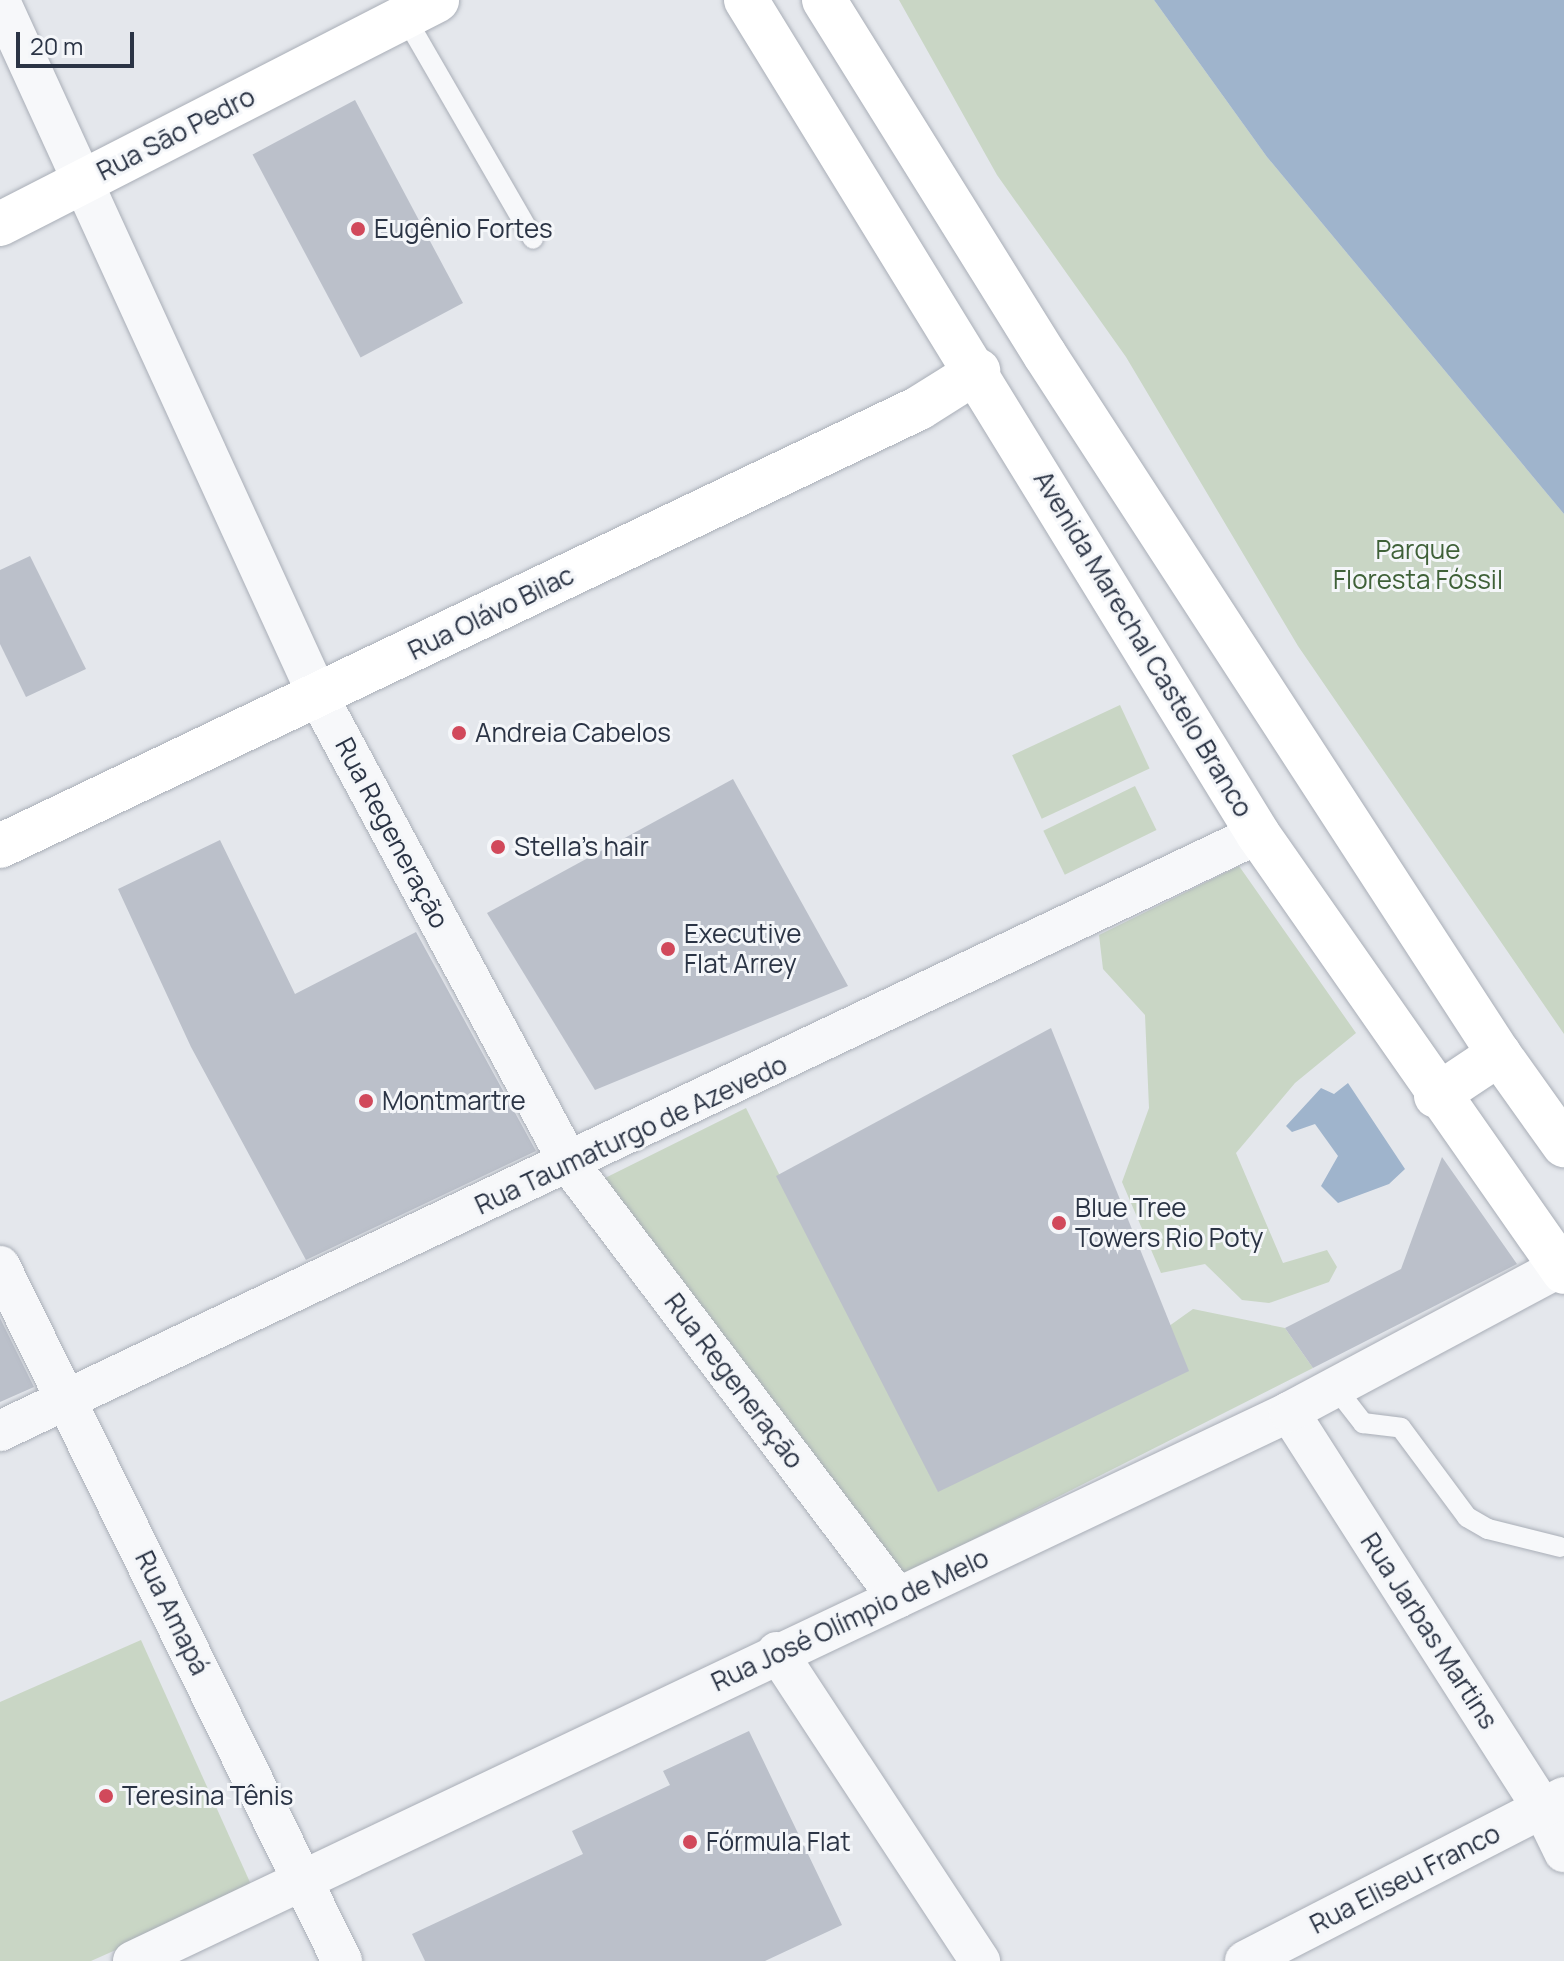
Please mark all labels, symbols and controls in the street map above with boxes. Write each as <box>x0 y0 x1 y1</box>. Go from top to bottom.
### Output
scale bar <box>20 16 138 66</box>
text: 20 m <box>30 29 83 62</box>
street label: Rua São Pedro <box>92 81 260 187</box>
place label: Eugênio Fortes <box>374 213 553 245</box>
marker: Eugênio Fortes <box>349 220 367 238</box>
street label: Avenida Marechal Castelo Branco <box>1027 465 1259 823</box>
park label: Parque Floresta Fóssil <box>1333 534 1503 596</box>
street label: Rua Olávo Bilac <box>403 559 579 667</box>
place label: Andreia Cabelos <box>475 717 671 749</box>
marker: Andreia Cabelos <box>450 724 468 742</box>
street label: Rua Regeneração <box>329 732 455 934</box>
place label: Stella's hair <box>514 831 649 863</box>
marker: Stella's hair <box>489 838 507 856</box>
place label: Executive Flat Arrey <box>684 918 801 980</box>
marker: Executive Flat Arrey <box>659 940 677 958</box>
street label: Rua Taumaturgo de Azevedo <box>470 1049 792 1221</box>
place label: Montmartre <box>382 1085 526 1117</box>
marker: Montmartre <box>357 1092 375 1110</box>
place label: Blue Tree Towers Rio Poty <box>1075 1192 1263 1254</box>
marker: Blue Tree Towers Rio Poty <box>1050 1214 1068 1232</box>
street label: Rua Regeneração <box>658 1287 810 1475</box>
street label: Rua Jarbas Martins <box>1354 1527 1504 1735</box>
street label: Rua José Olímpio de Melo <box>706 1542 994 1698</box>
street label: Rua Amapá <box>129 1546 215 1680</box>
place label: Teresina Tênis <box>122 1780 293 1812</box>
marker: Teresina Tênis <box>97 1787 115 1805</box>
street label: Rua Eliseu Franco <box>1305 1818 1505 1940</box>
place label: Fórmula Flat <box>706 1826 851 1858</box>
marker: Fórmula Flat <box>681 1833 699 1851</box>

